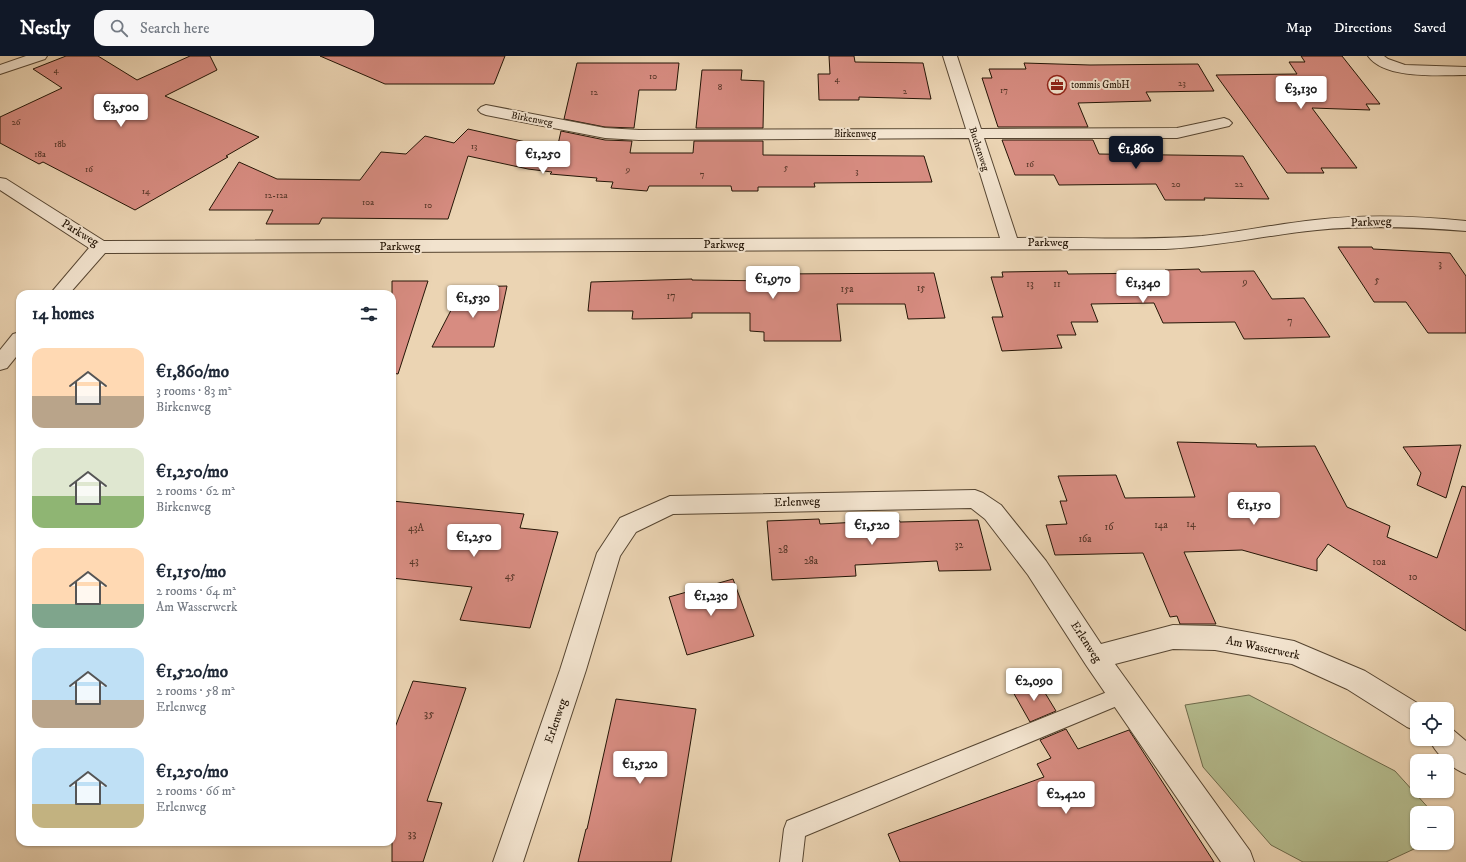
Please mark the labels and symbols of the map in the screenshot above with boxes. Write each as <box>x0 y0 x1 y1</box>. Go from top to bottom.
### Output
house number: 4 <box>53 65 59 76</box>
house number: 10 <box>649 71 657 82</box>
house number: 4 <box>834 74 840 85</box>
office icon: tommis GmbH <box>1046 74 1068 96</box>
pin: €3,130 <box>1268 76 1334 110</box>
house number: 23 <box>1178 78 1186 89</box>
place label: tommis GmbH <box>1071 79 1130 91</box>
house number: 8 <box>718 82 723 93</box>
house number: 17 <box>1000 85 1008 96</box>
house number: 2 <box>903 86 908 97</box>
house number: 12 <box>590 87 598 98</box>
pin: €3,500 <box>88 94 154 128</box>
street label: Birkenweg <box>510 109 554 129</box>
house number: 26 <box>11 117 21 128</box>
street label: Buchenweg <box>966 126 992 173</box>
street label: Birkenweg <box>834 128 876 140</box>
pin: €1,860 <box>1103 136 1169 170</box>
house number: 18b <box>54 139 66 150</box>
house number: 13 <box>471 141 477 152</box>
pin: €1,250 <box>510 141 576 175</box>
house number: 18a <box>34 149 46 160</box>
house number: 16 <box>1026 159 1034 170</box>
house number: 5 <box>784 162 789 173</box>
house number: 16 <box>85 164 93 175</box>
house number: 9 <box>625 164 630 175</box>
house number: 3 <box>855 166 859 177</box>
house number: 7 <box>700 169 705 180</box>
house number: 20 <box>1171 179 1181 190</box>
house number: 22 <box>1235 179 1244 190</box>
house number: 14 <box>142 186 151 197</box>
house number: 12-12a <box>265 190 288 201</box>
house number: 10a <box>362 197 374 208</box>
house number: 10 <box>424 200 432 211</box>
street label: Parkweg <box>1350 214 1392 230</box>
street label: Parkweg <box>59 216 102 250</box>
street label: Parkweg <box>1028 235 1069 250</box>
street label: Parkweg <box>704 237 745 252</box>
street label: Parkweg <box>380 239 421 254</box>
house number: 3 <box>1438 258 1442 270</box>
pin: €1,970 <box>740 266 806 300</box>
pin: €1,340 <box>1110 270 1176 304</box>
house number: 5 <box>1375 274 1380 286</box>
house number: 9 <box>1242 276 1248 288</box>
house number: 13 <box>1026 278 1034 290</box>
house number: 11 <box>1053 278 1061 290</box>
house number: 15 <box>917 282 925 294</box>
house number: 15a <box>841 283 854 295</box>
pin: €1,530 <box>440 285 506 319</box>
house number: 17 <box>667 290 675 302</box>
house number: 7 <box>1287 315 1293 327</box>
pin: €1,150 <box>1221 492 1287 526</box>
street label: Erlenweg <box>774 494 820 510</box>
pin: €1,520 <box>839 512 905 546</box>
house number: 14 <box>1186 518 1196 530</box>
house number: 14a <box>1154 519 1169 531</box>
house number: 16 <box>1105 521 1114 533</box>
house number: 43A <box>408 522 425 534</box>
pin: €1,250 <box>441 524 507 558</box>
house number: 16a <box>1078 533 1092 545</box>
house number: 32 <box>955 539 963 551</box>
house number: 28 <box>778 544 788 556</box>
house number: 43 <box>409 555 419 567</box>
house number: 28a <box>804 555 819 567</box>
house number: 10a <box>1372 556 1386 568</box>
house number: 45 <box>505 570 515 582</box>
house number: 10 <box>1408 571 1418 583</box>
pin: €1,230 <box>678 583 744 617</box>
street label: Erlenweg <box>1067 619 1105 666</box>
street label: Am Wasserwerk <box>1225 633 1301 663</box>
pin: €2,090 <box>1001 668 1067 702</box>
street label: Erlenweg <box>541 697 571 745</box>
house number: 35 <box>424 706 434 721</box>
pin: €1,520 <box>607 751 673 785</box>
pin: €2,420 <box>1033 781 1099 815</box>
house number: 33 <box>408 826 416 841</box>

